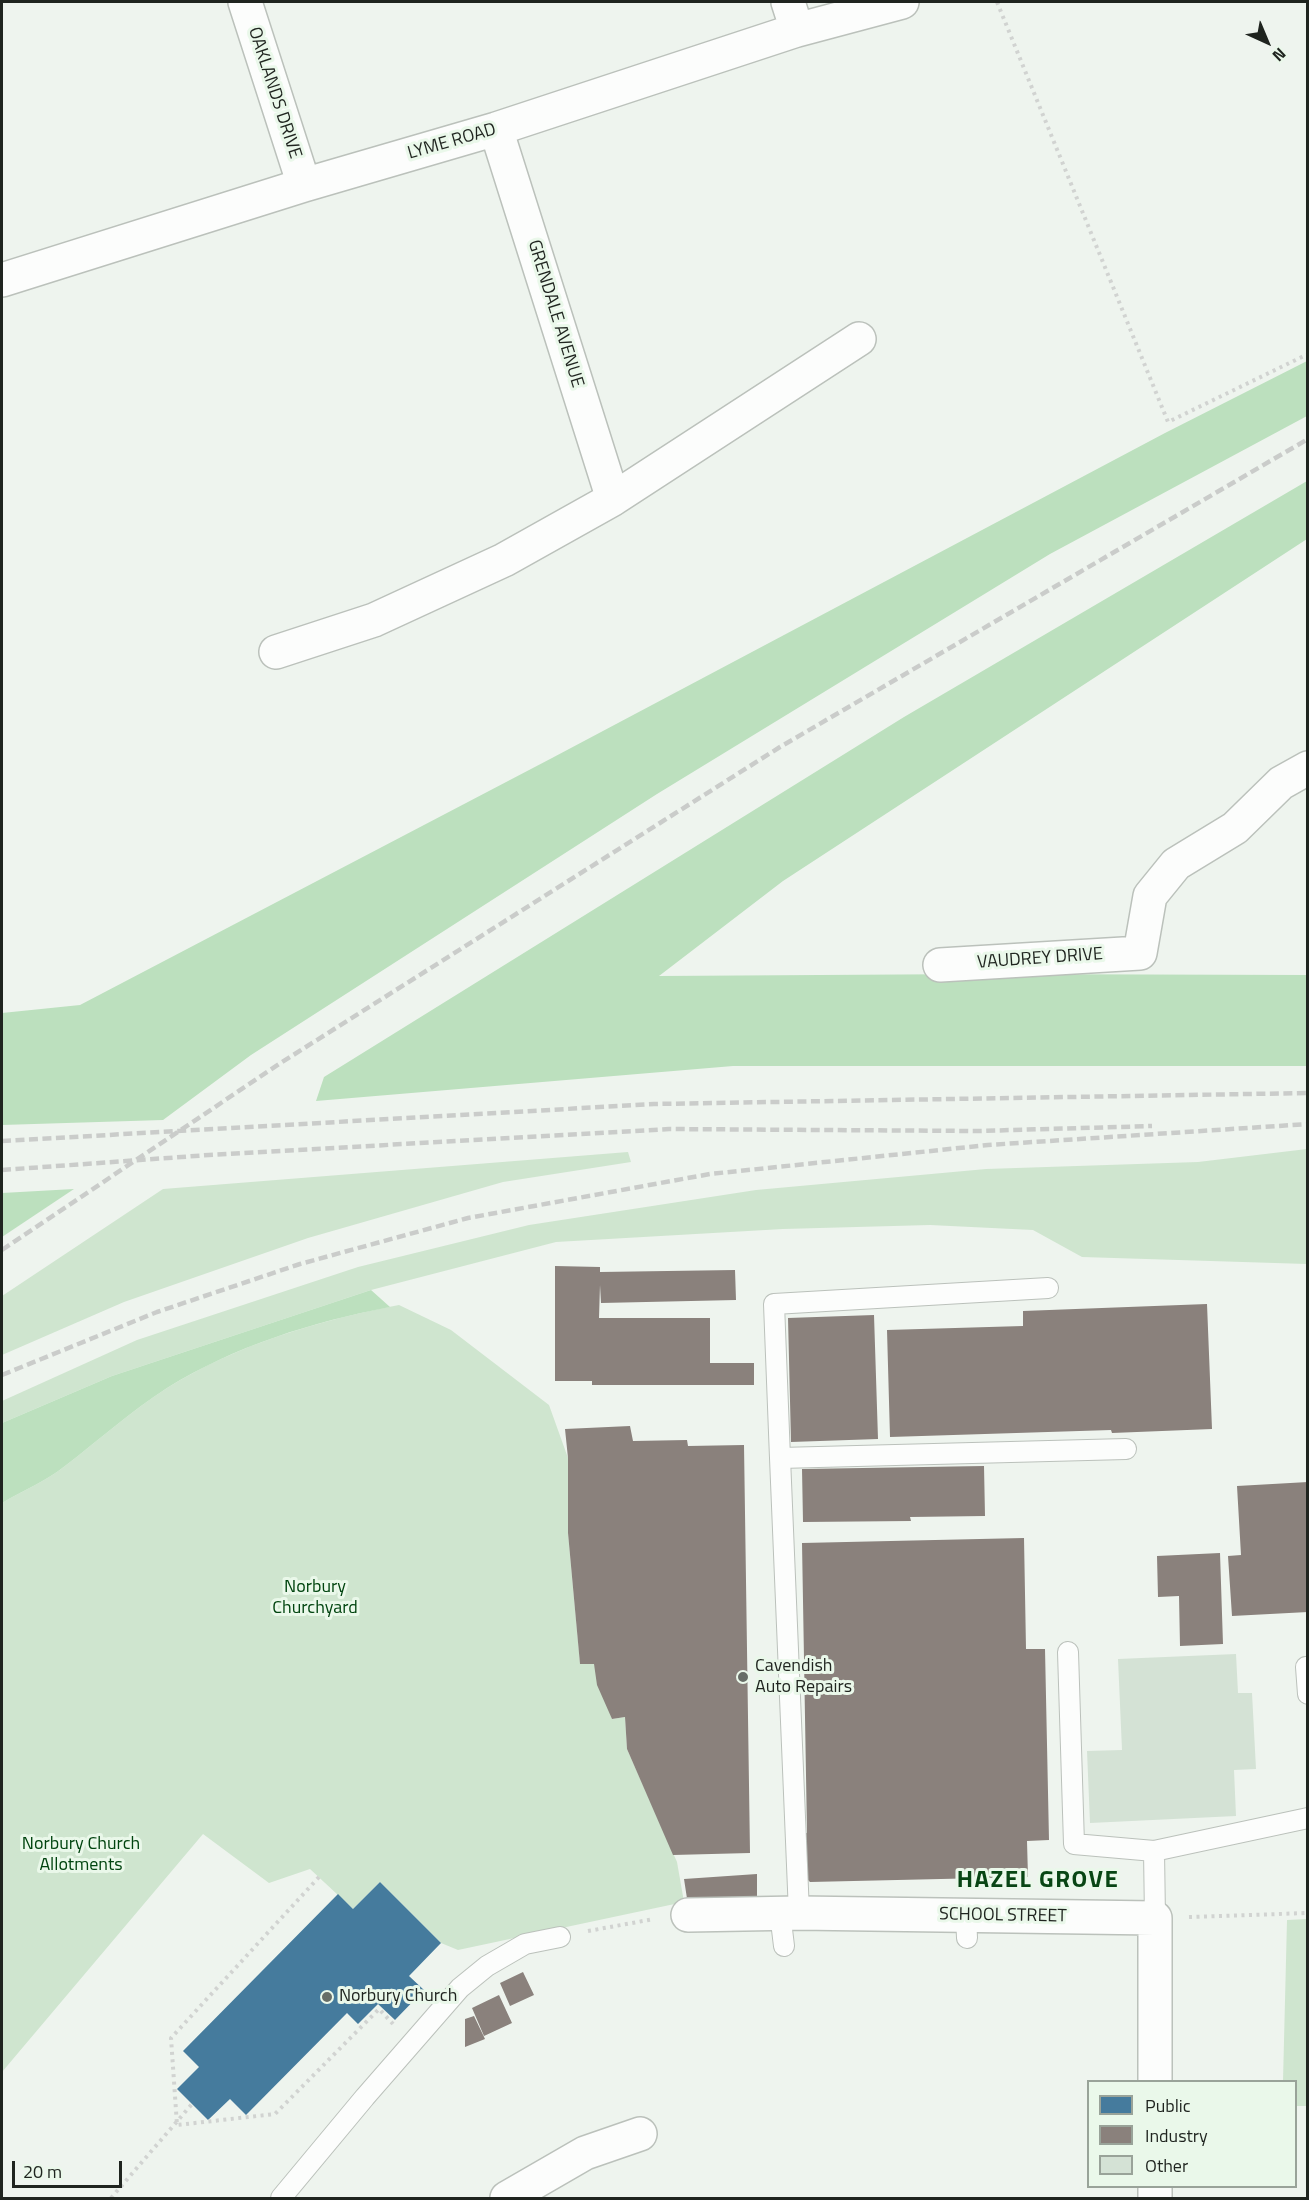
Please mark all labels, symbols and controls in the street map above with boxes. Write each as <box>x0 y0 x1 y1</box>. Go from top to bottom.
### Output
north arrow <box>1237 12 1297 72</box>
street label: OAKLANDS DRIVE <box>243 24 305 162</box>
text: N <box>1267 42 1292 67</box>
street label: LYME ROAD <box>405 119 499 165</box>
street label: GRENDALE AVENUE <box>522 238 588 390</box>
street label: VAUDREY DRIVE <box>976 944 1104 974</box>
park label: Norbury Churchyard <box>272 1577 358 1620</box>
place label: Cavendish Auto Repairs <box>755 1656 852 1698</box>
marker: Cavendish Auto Repairs <box>736 1670 750 1684</box>
park label: Norbury Church Allotments <box>22 1834 140 1876</box>
district label: HAZEL GROVE <box>957 1867 1119 1895</box>
street label: SCHOOL STREET <box>939 1904 1067 1928</box>
place label: Norbury Church <box>339 1986 457 2008</box>
marker: Norbury Church <box>320 1990 334 2004</box>
legend <box>1087 2080 1297 2188</box>
text: Public <box>1145 2092 1191 2119</box>
text: Industry <box>1145 2122 1208 2149</box>
scale bar <box>15 2149 124 2187</box>
text: Other <box>1145 2152 1188 2179</box>
text: 20 m <box>23 2158 62 2185</box>

